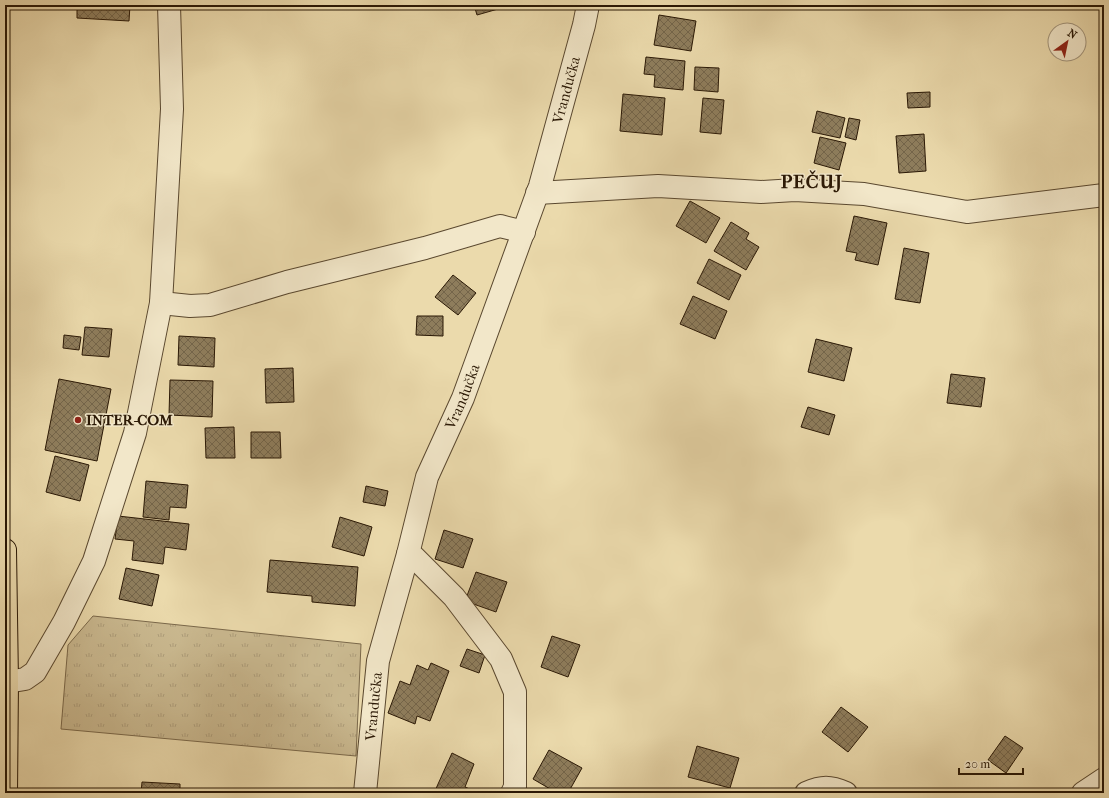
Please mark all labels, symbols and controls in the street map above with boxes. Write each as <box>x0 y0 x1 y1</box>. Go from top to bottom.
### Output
north arrow <box>1047 22 1087 62</box>
text: N <box>1065 26 1080 42</box>
street label: Vrandučka <box>548 53 584 126</box>
district label: PEČUJ <box>781 170 843 193</box>
street label: Vrandučka <box>441 361 484 433</box>
place label: INTER-COM <box>86 411 173 429</box>
marker: INTER-COM <box>73 415 83 425</box>
street label: Vrandučka <box>361 670 386 743</box>
scale bar <box>959 750 1023 776</box>
text: 20 m <box>965 757 990 771</box>

